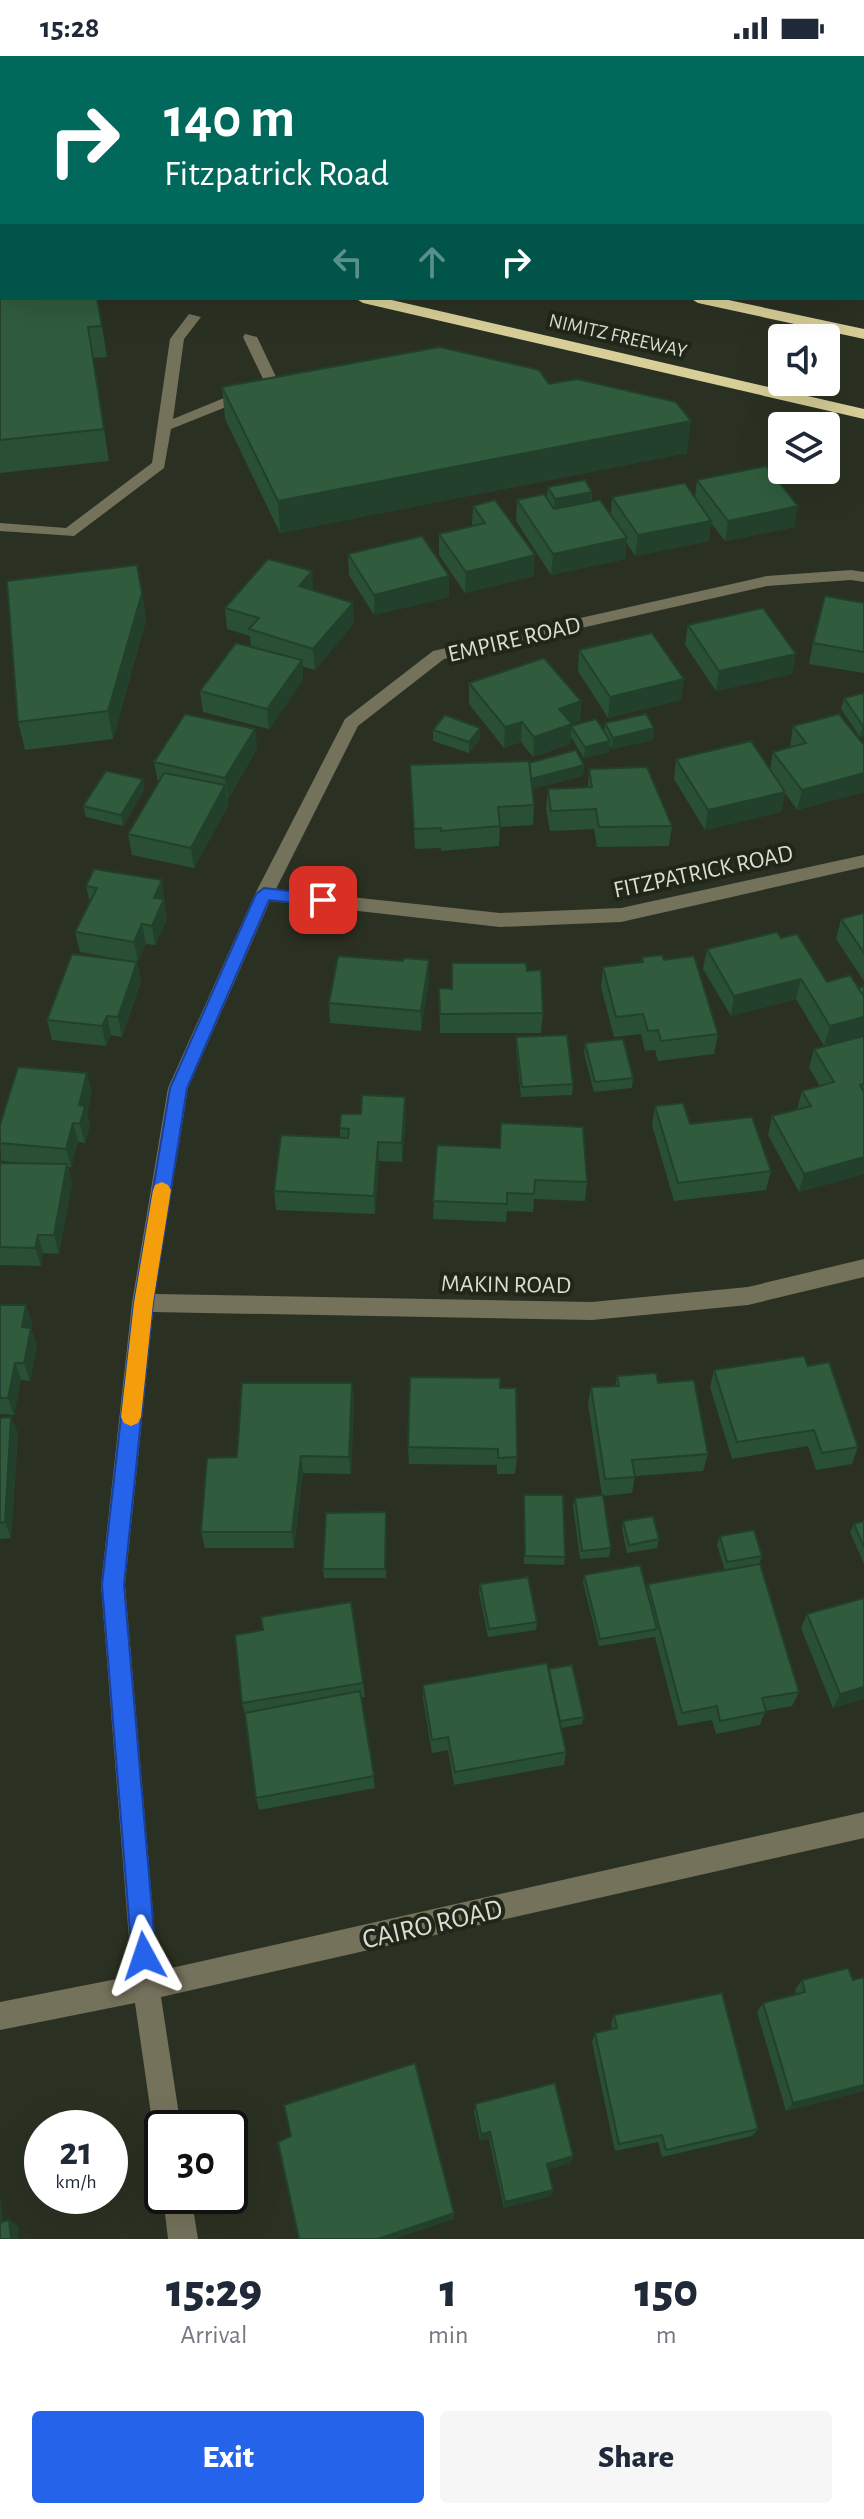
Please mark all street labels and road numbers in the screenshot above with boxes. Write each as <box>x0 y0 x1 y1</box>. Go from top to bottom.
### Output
street label: NIMITZ FREEWAY <box>547 310 689 362</box>
street label: EMPIRE ROAD <box>445 613 583 667</box>
street label: FITZPATRICK ROAD <box>611 841 795 903</box>
street label: MAKIN ROAD <box>441 1272 571 1298</box>
street label: CAIRO ROAD <box>360 1895 505 1955</box>

